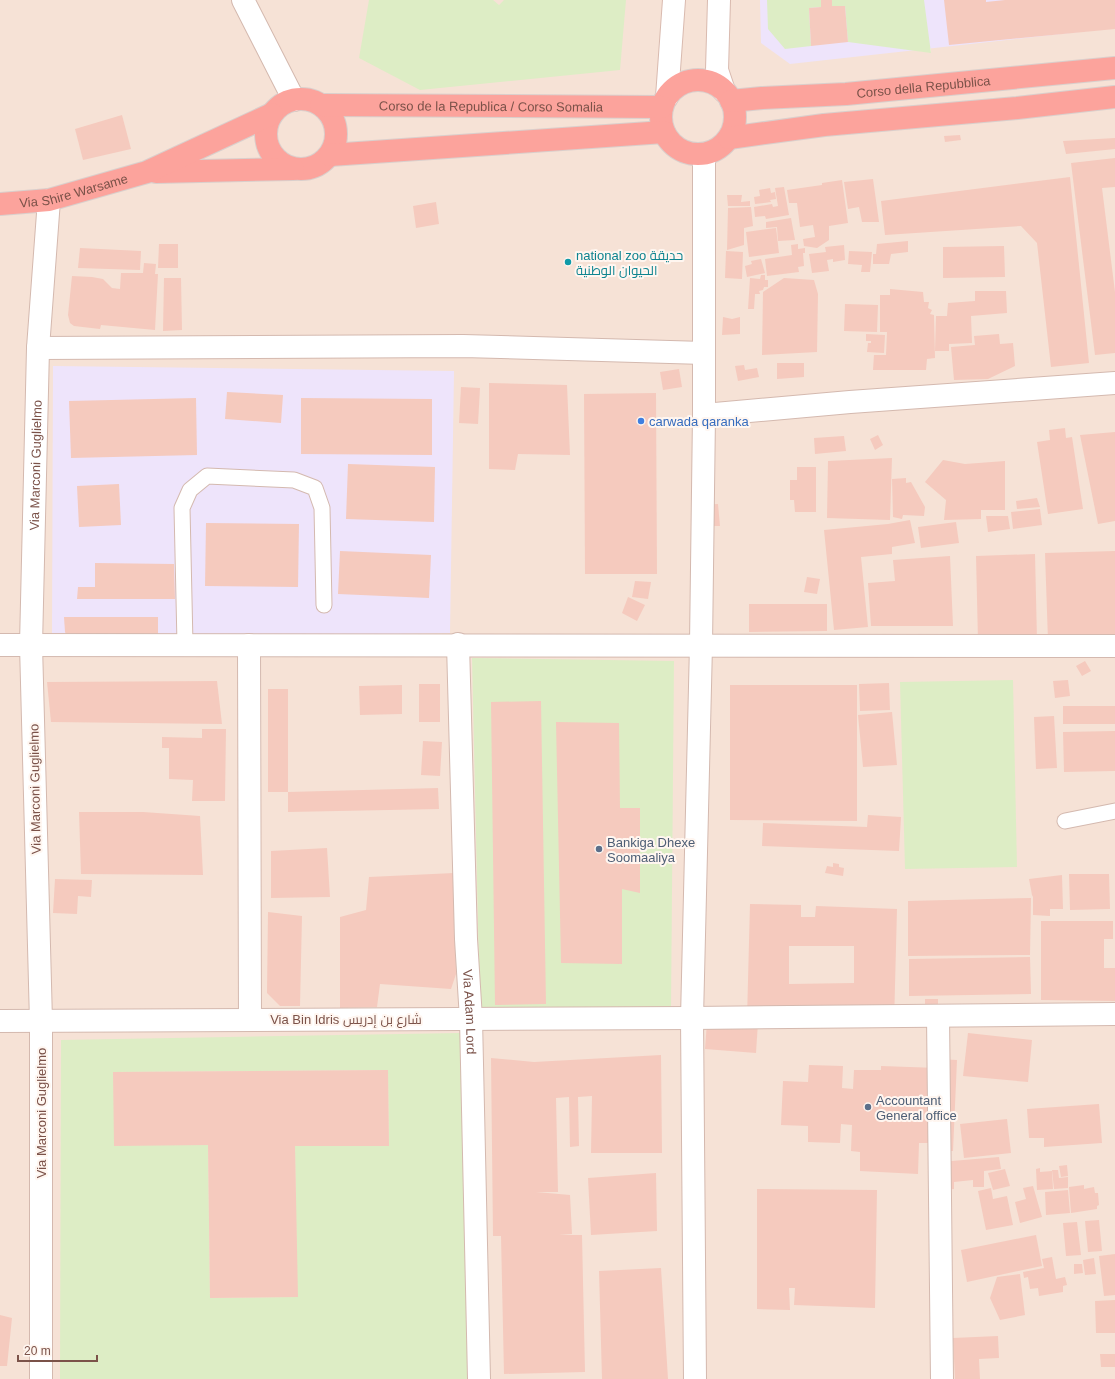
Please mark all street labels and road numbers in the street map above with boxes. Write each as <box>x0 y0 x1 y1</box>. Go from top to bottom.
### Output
street label: Corso della Repubblica <box>856 73 992 100</box>
street label: Corso de la Republica / Corso Somalia <box>379 98 604 114</box>
street label: Via Shire Warsame <box>19 170 129 210</box>
street label: Via Marconi Guglielmo <box>26 400 44 531</box>
street label: Via Marconi Guglielmo <box>26 724 44 854</box>
street label: Via Adam Lord <box>460 969 479 1054</box>
street label: Via Bin Idris شارع بن إدريس <box>270 1012 422 1028</box>
street label: Via Marconi Guglielmo <box>34 1048 49 1178</box>

